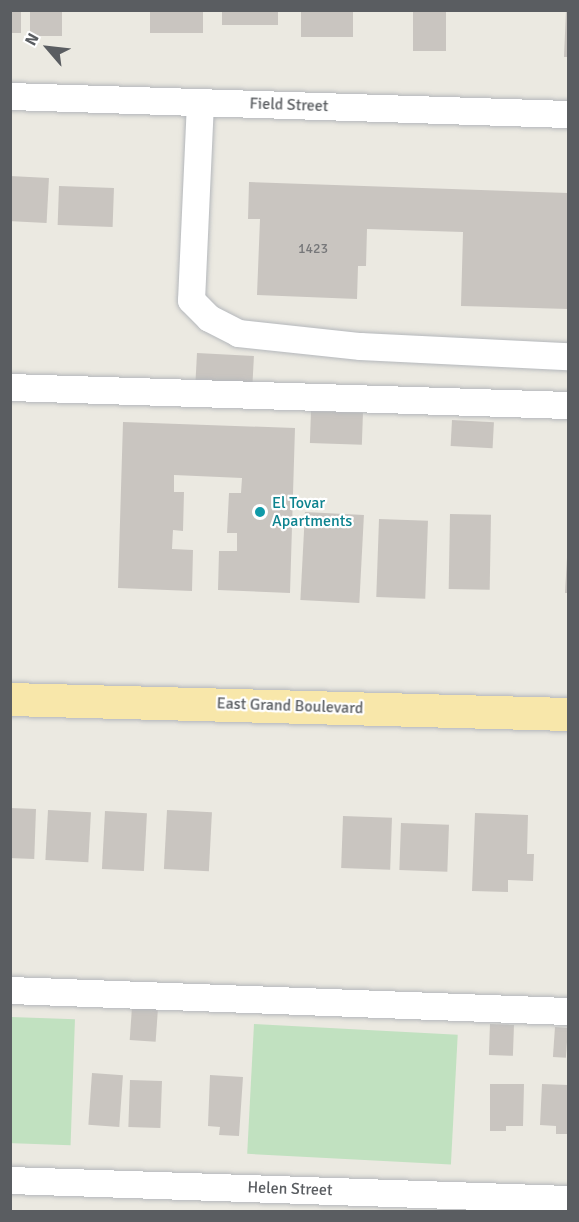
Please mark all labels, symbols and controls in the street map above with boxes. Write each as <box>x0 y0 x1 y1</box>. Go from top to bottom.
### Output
north arrow <box>18 18 78 78</box>
text: N <box>21 30 44 49</box>
street label: Field Street <box>249 94 329 116</box>
house number: 1423 <box>298 241 328 257</box>
place label: El Tovar Apartments <box>272 493 352 531</box>
marker: El Tovar Apartments <box>253 505 267 519</box>
street label: East Grand Boulevard <box>216 694 364 718</box>
street label: Helen Street <box>247 1178 333 1200</box>

